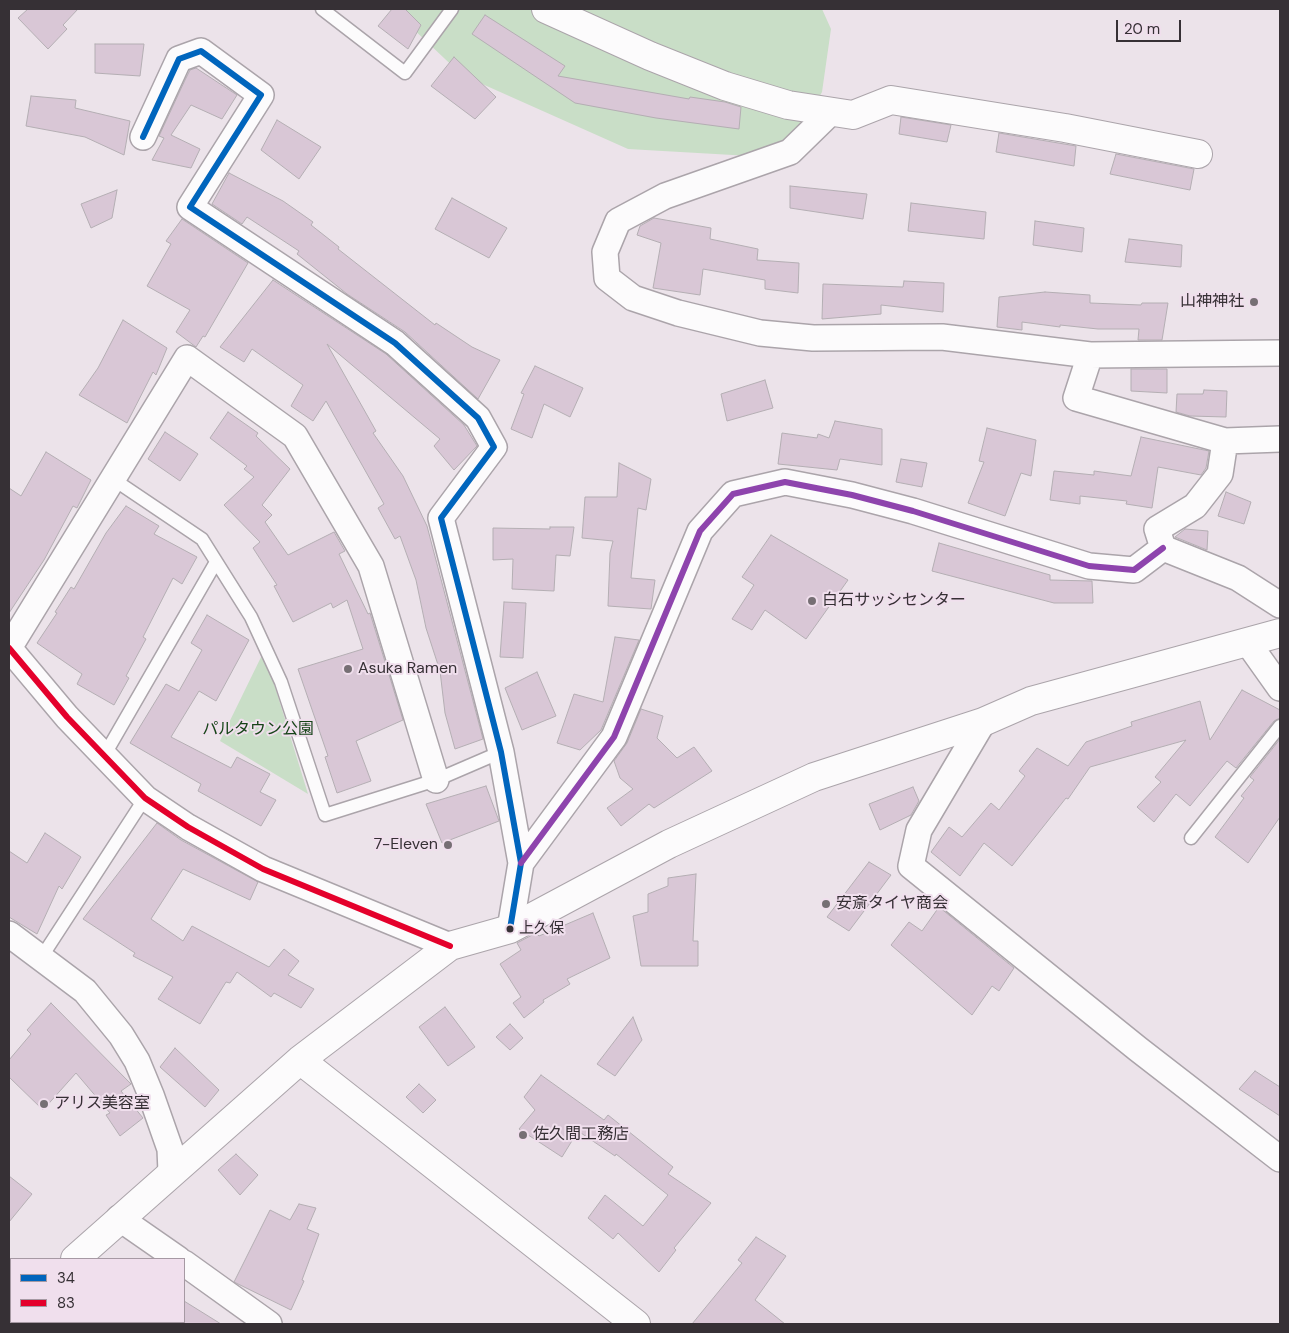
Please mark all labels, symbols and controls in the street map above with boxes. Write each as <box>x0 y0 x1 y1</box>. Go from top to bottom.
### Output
scale bar <box>1119 10 1184 42</box>
text: 20 m <box>1124 19 1160 39</box>
place label: 山神神社 <box>1180 292 1244 312</box>
marker: 山神神社 <box>1248 296 1260 308</box>
place label: 白石サッシセンター <box>822 591 966 611</box>
marker: 白石サッシセンター <box>806 595 818 607</box>
place label: Asuka Ramen <box>358 659 457 679</box>
marker: Asuka Ramen <box>342 663 354 675</box>
park label: パルタウン公園 <box>202 720 314 740</box>
place label: 7-Eleven <box>374 835 438 855</box>
marker: 7-Eleven <box>442 839 454 851</box>
place label: 安斎タイヤ商会 <box>836 894 948 914</box>
marker: 安斎タイヤ商会 <box>820 898 832 910</box>
place label: 上久保 <box>519 920 564 938</box>
marker: 上久保 <box>505 924 515 934</box>
place label: アリス美容室 <box>54 1094 150 1114</box>
marker: アリス美容室 <box>38 1098 50 1110</box>
place label: 佐久間工務店 <box>533 1125 629 1145</box>
marker: 佐久間工務店 <box>517 1129 529 1141</box>
legend <box>10 1258 185 1323</box>
text: 34 <box>57 1268 75 1288</box>
text: 83 <box>57 1293 75 1313</box>

